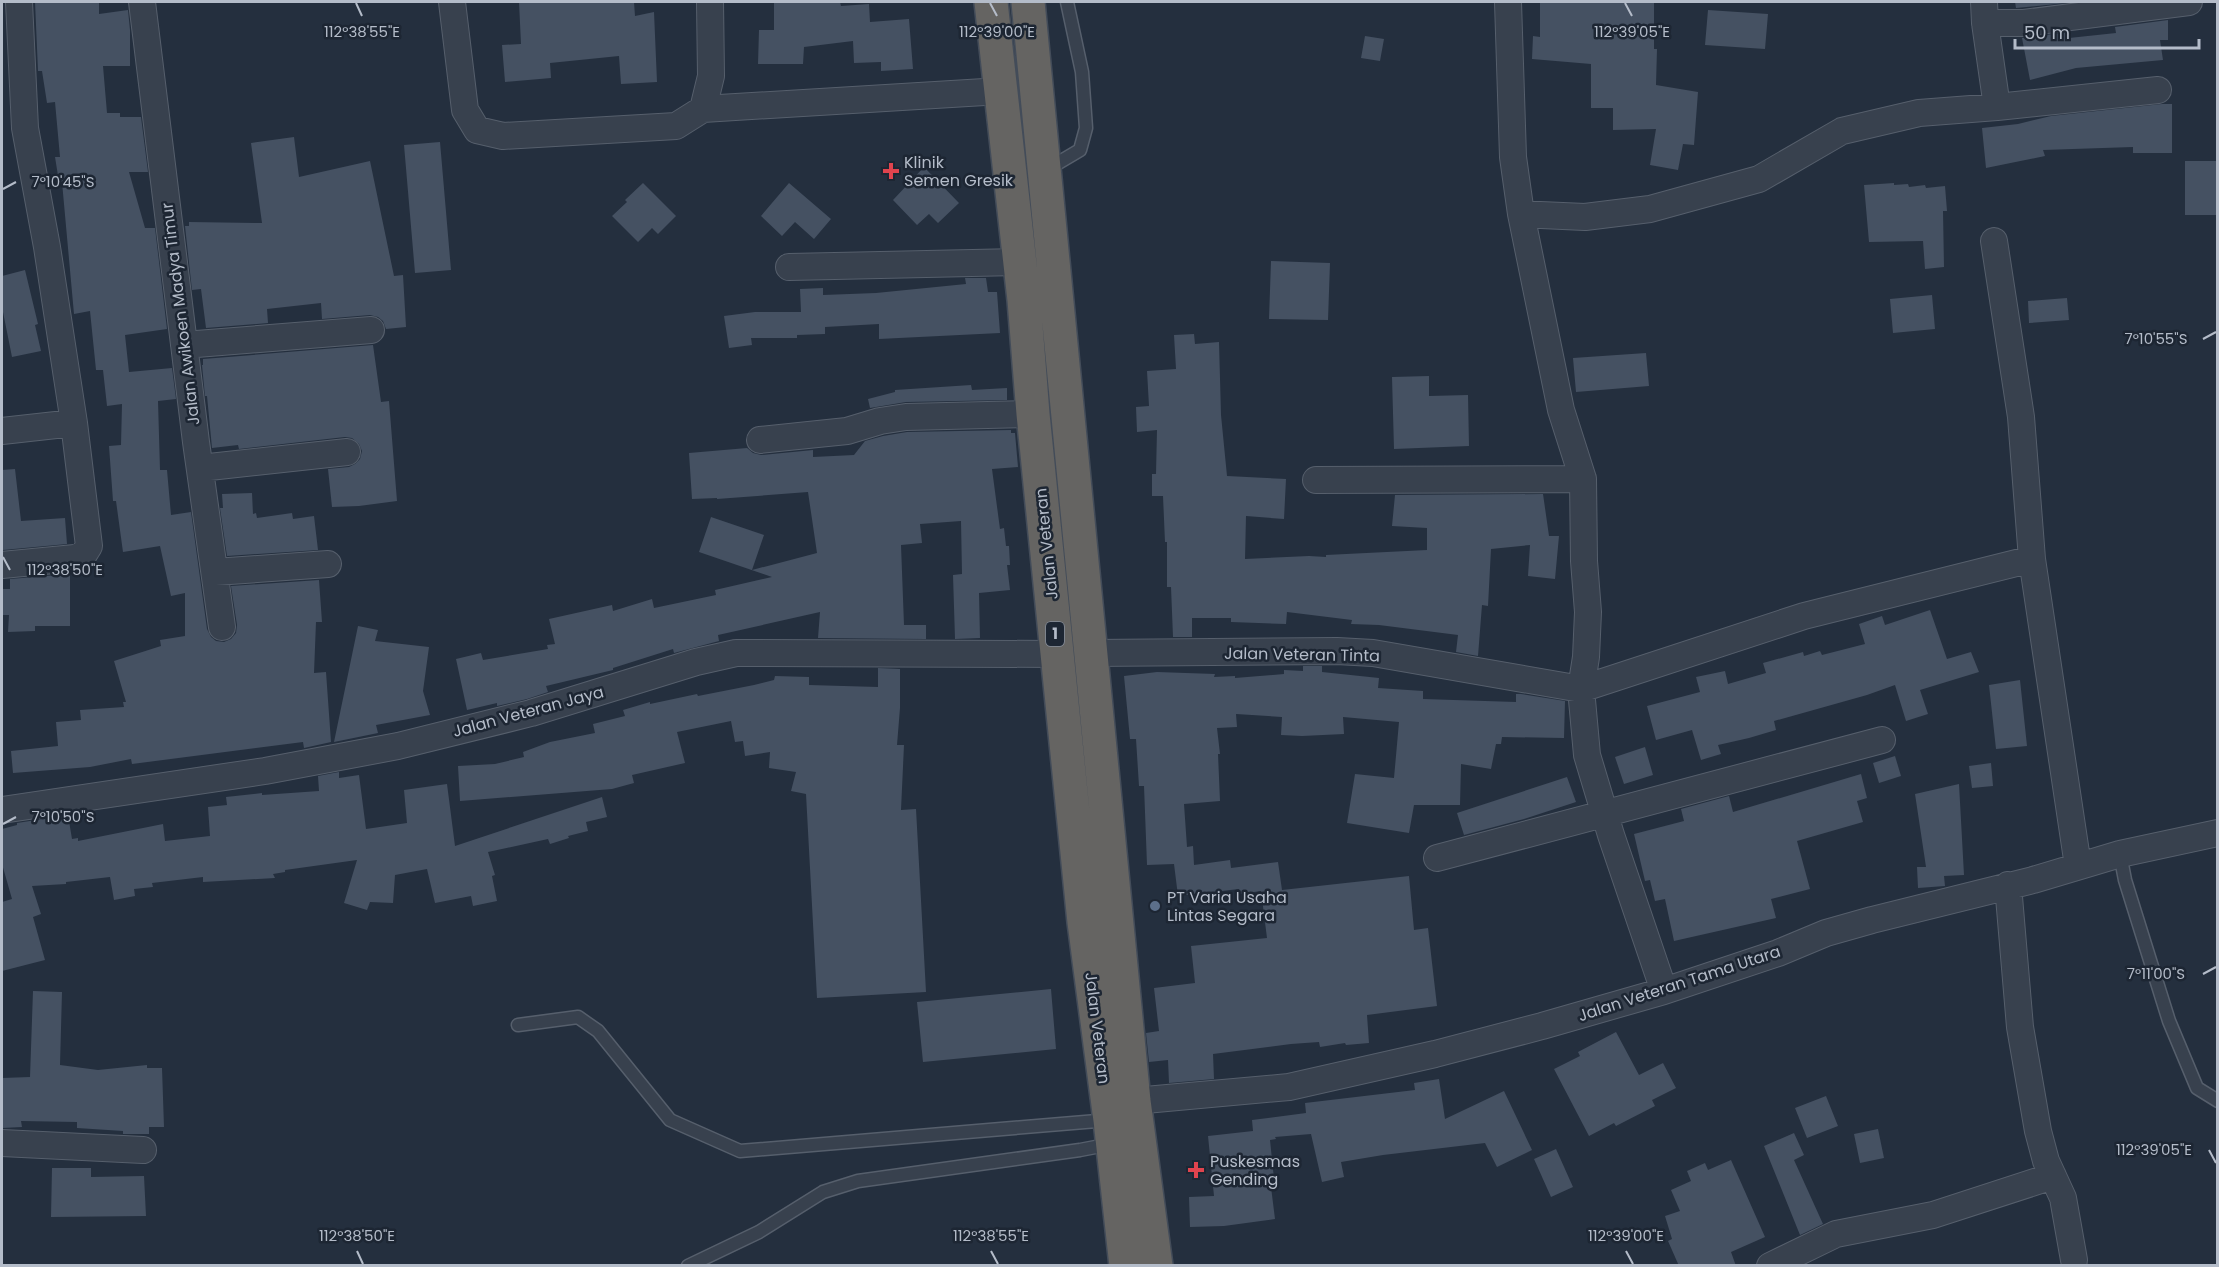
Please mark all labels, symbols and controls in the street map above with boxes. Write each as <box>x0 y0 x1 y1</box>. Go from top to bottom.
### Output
scale bar <box>2015 12 2200 50</box>
text: 50 m <box>2024 20 2070 45</box>
text: 112°38'55"E <box>324 21 400 42</box>
text: 112°39'00"E <box>959 21 1035 42</box>
text: 112°39'05"E <box>1594 21 1670 42</box>
place label: Klinik Semen Gresik <box>904 151 1014 192</box>
marker: Klinik Semen Gresik <box>882 162 900 180</box>
text: 7°10'45"S <box>32 171 95 192</box>
street label: Jalan Awikoen Madya Timur <box>155 201 206 427</box>
text: 7°10'55"S <box>2125 328 2187 349</box>
street label: Jalan Veteran <box>1029 487 1064 601</box>
text: 112°38'50"E <box>27 559 103 580</box>
road number: 1 <box>1046 622 1064 646</box>
street label: Jalan Veteran Tinta <box>1224 642 1380 667</box>
street label: Jalan Veteran Jaya <box>450 680 606 743</box>
text: 7°10'50"S <box>32 806 94 827</box>
place label: PT Varia Usaha Lintas Segara <box>1167 886 1287 927</box>
marker: PT Varia Usaha Lintas Segara <box>1148 899 1162 913</box>
street label: Jalan Veteran Tama Utara <box>1575 940 1783 1027</box>
text: 7°11'00"S <box>2127 963 2185 984</box>
street label: Jalan Veteran <box>1079 971 1116 1085</box>
text: 112°39'05"E <box>2116 1139 2192 1160</box>
place label: Puskesmas Gending <box>1210 1150 1300 1191</box>
marker: Puskesmas Gending <box>1187 1161 1205 1179</box>
text: 112°38'50"E <box>319 1225 395 1246</box>
text: 112°38'55"E <box>953 1225 1029 1246</box>
text: 112°39'00"E <box>1588 1225 1664 1246</box>

